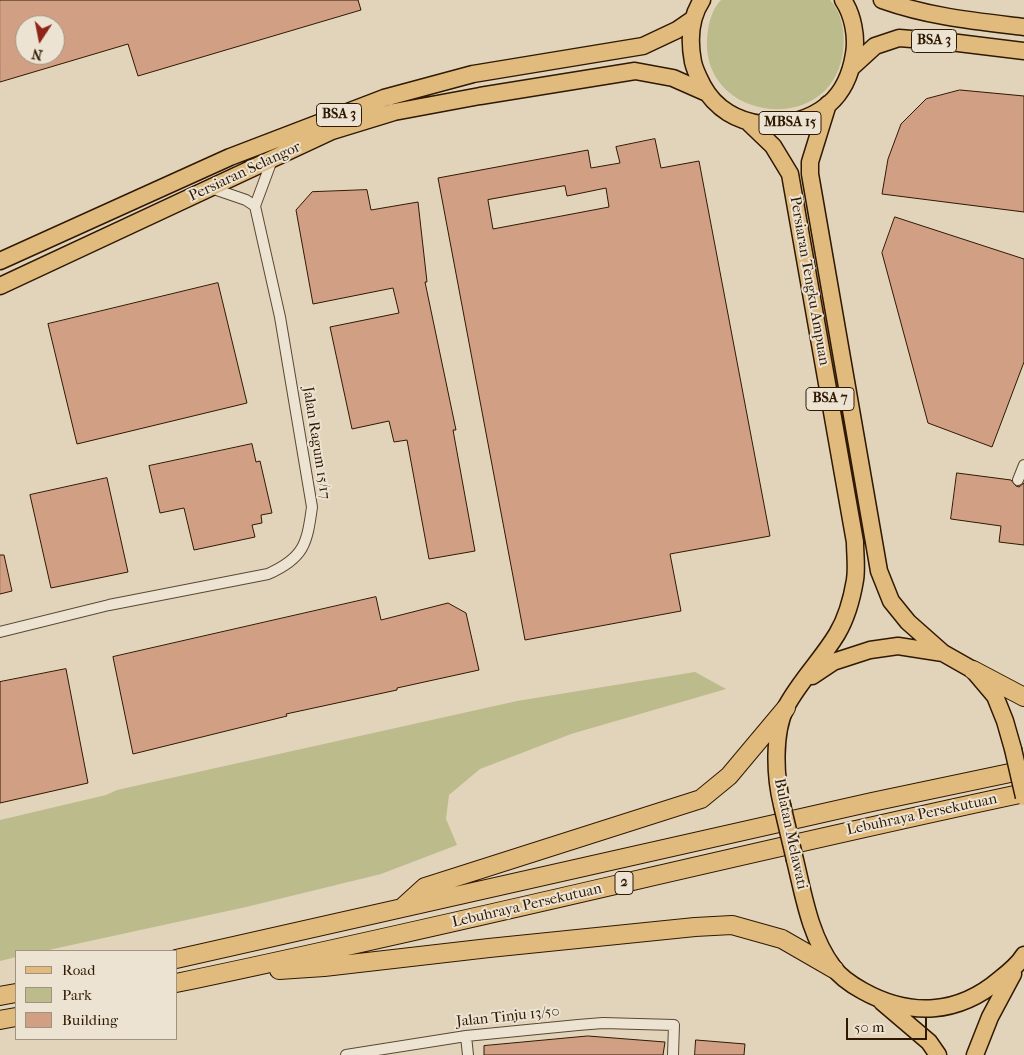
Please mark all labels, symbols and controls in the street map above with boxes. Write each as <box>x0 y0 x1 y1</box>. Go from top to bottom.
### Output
north arrow <box>15 15 65 65</box>
road number: BSA 3 <box>912 29 956 52</box>
text: N <box>30 45 44 64</box>
road number: BSA 3 <box>316 104 362 126</box>
road number: MBSA 15 <box>759 112 821 134</box>
street label: Persiaran Selangor <box>186 138 304 206</box>
street label: Persiaran Tengku Ampuan <box>785 195 833 367</box>
street label: Jalan Ragum 15/17 <box>298 385 334 501</box>
road number: BSA 7 <box>806 388 854 410</box>
street label: Bulatan Melawati <box>769 777 811 891</box>
street label: Lebuhraya Persekutuan <box>845 790 999 840</box>
road number: 2 <box>615 871 633 894</box>
street label: Lebuhraya Persekutuan <box>450 880 604 932</box>
legend <box>15 950 178 1040</box>
text: Road <box>62 961 95 979</box>
text: Park <box>62 986 92 1004</box>
street label: Jalan Tinju 13/50 <box>456 1003 560 1031</box>
scale bar <box>849 1008 930 1040</box>
text: Building <box>62 1011 118 1029</box>
text: 50 m <box>854 1018 884 1036</box>

